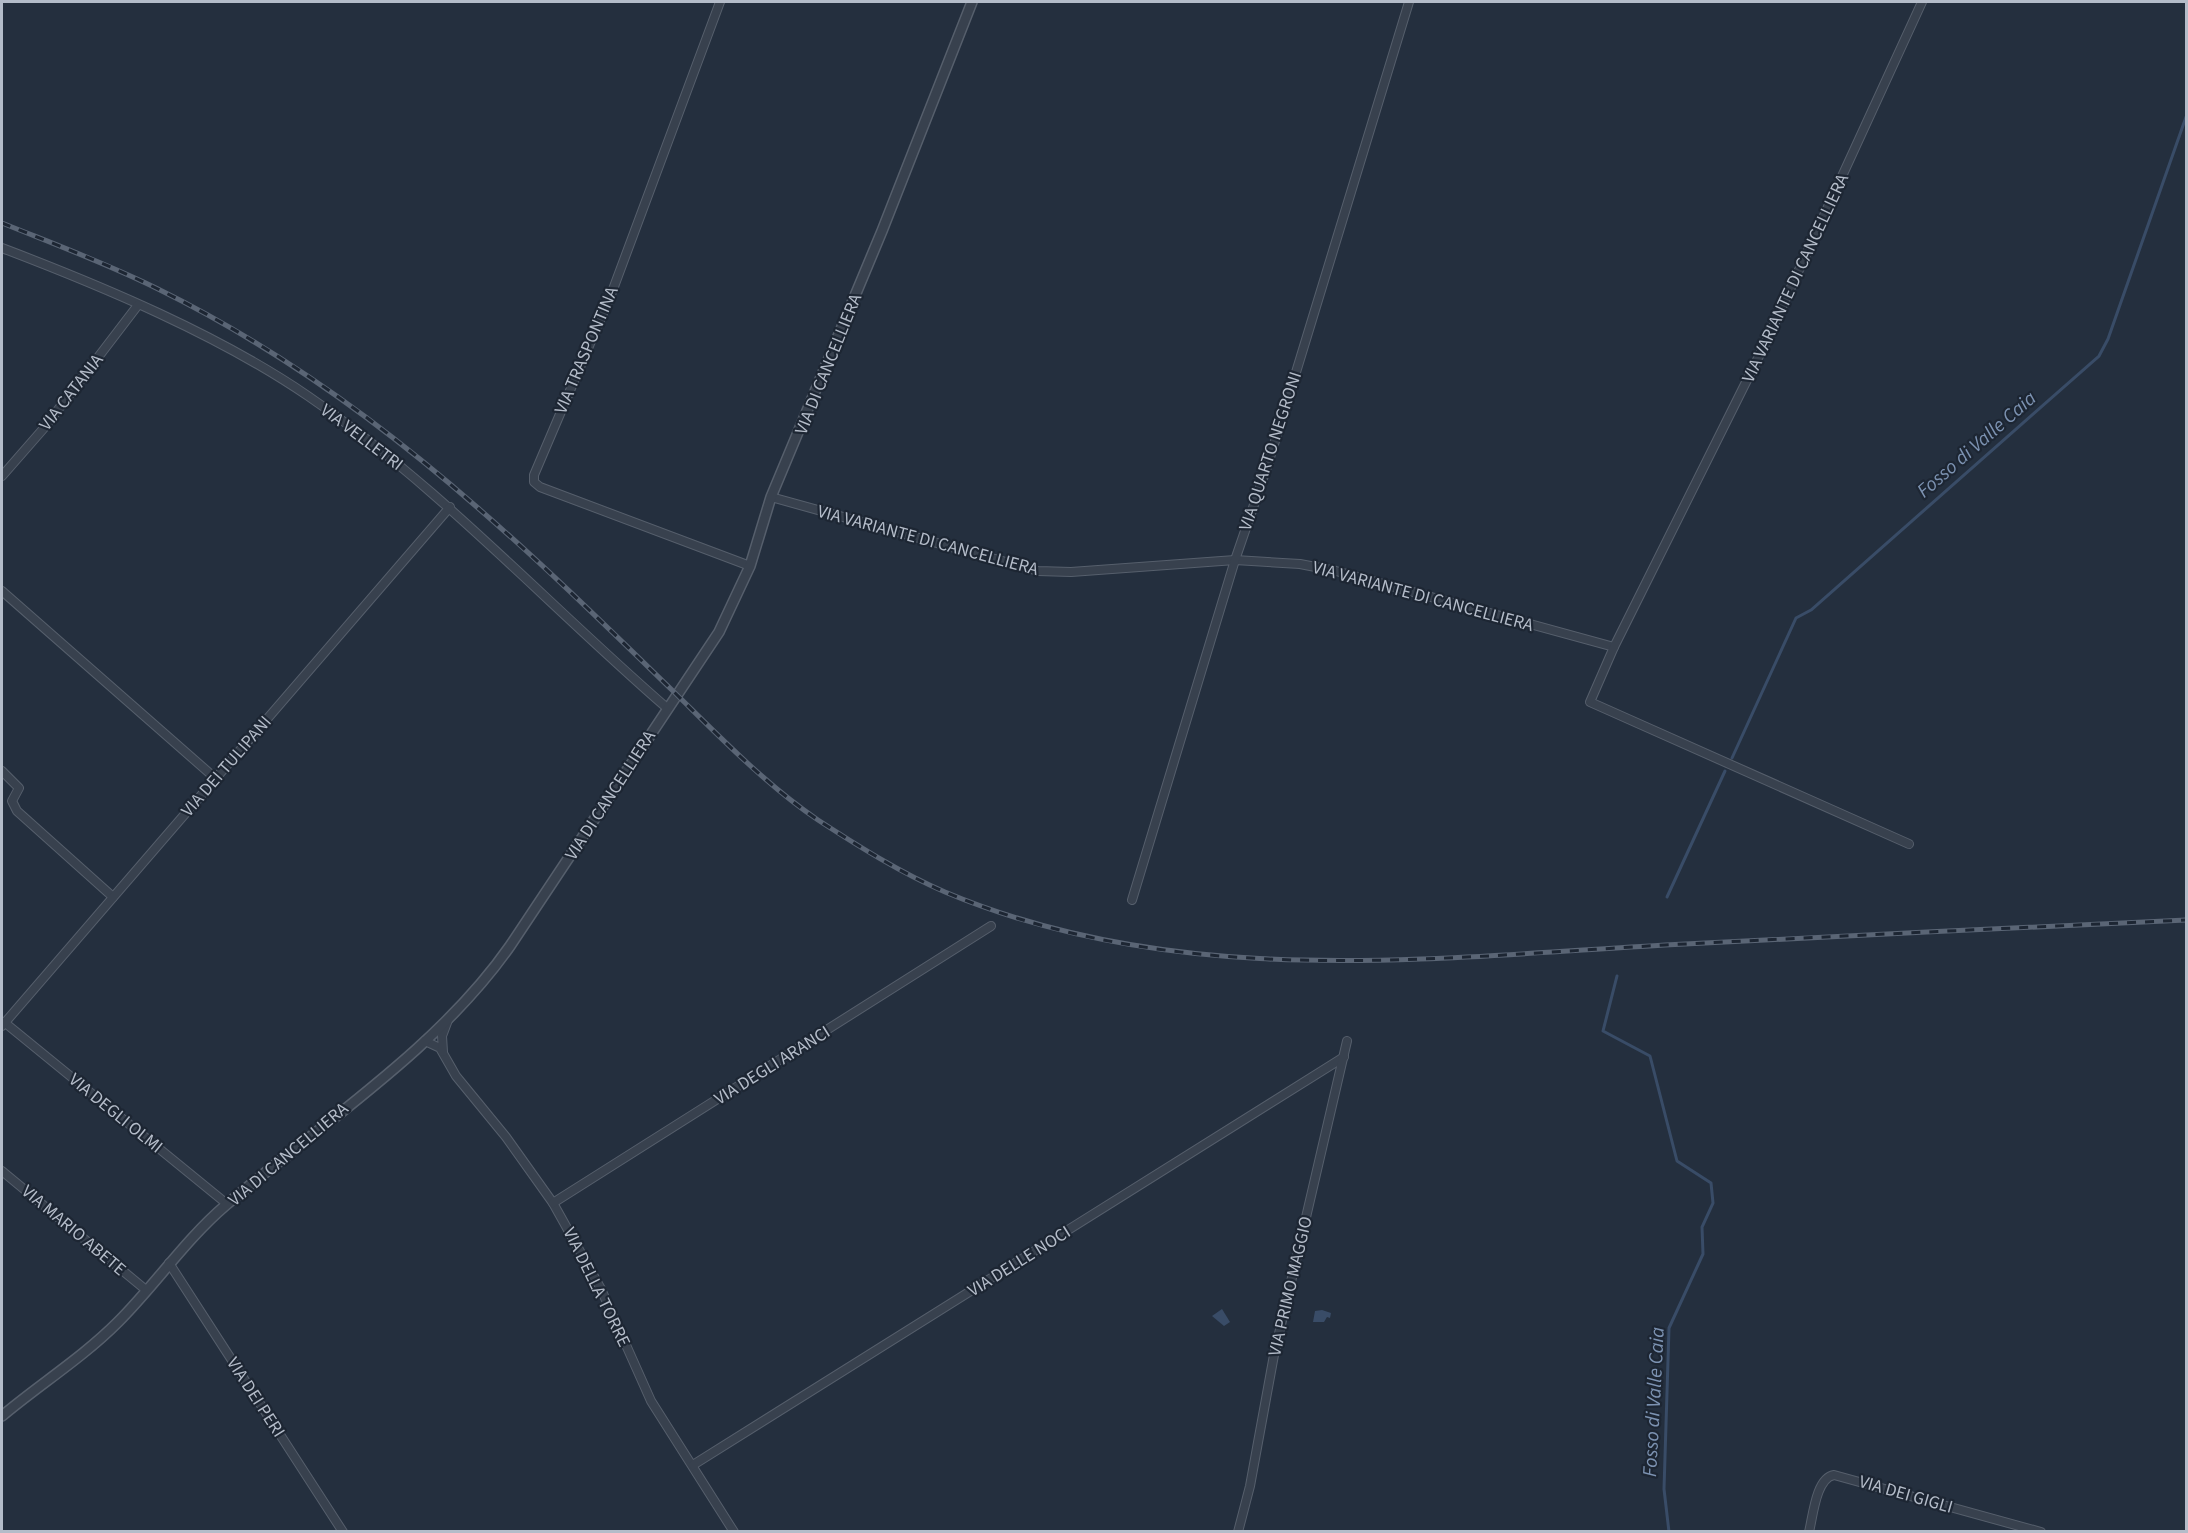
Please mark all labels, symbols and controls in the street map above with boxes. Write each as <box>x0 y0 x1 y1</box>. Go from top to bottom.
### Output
street label: VIA VARIANTE DI CANCELLIERA <box>1736 169 1855 387</box>
street label: VIA TRASPONTINA <box>548 282 625 418</box>
street label: VIA DI CANCELLIERA <box>789 290 868 438</box>
street label: VIA CATANIA <box>33 348 109 436</box>
street label: VIA QUARTO NEGRONI <box>1233 368 1308 534</box>
water label: Fosso di Valle Caia <box>1911 385 2043 505</box>
street label: VIA VELLETRI <box>315 398 408 477</box>
street label: VIA VARIANTE DI CANCELLIERA <box>815 499 1041 582</box>
street label: VIA VARIANTE DI CANCELLIERA <box>1310 555 1536 638</box>
street label: VIA DEI TULIPANI <box>175 710 277 822</box>
street label: VIA DI CANCELLIERA <box>559 725 662 865</box>
street label: VIA DEGLI ARANCI <box>709 1020 835 1111</box>
street label: VIA DEGLI OLMI <box>63 1068 168 1159</box>
street label: VIA DI CANCELLIERA <box>223 1096 354 1212</box>
street label: VIA MARIO ABETE <box>16 1179 131 1282</box>
street label: VIA PRIMO MAGGIO <box>1262 1214 1319 1358</box>
street label: VIA DELLE NOCI <box>963 1220 1076 1303</box>
street label: VIA DELLA TORRE <box>557 1223 636 1351</box>
water label: Fosso di Valle Caia <box>1636 1326 1672 1478</box>
street label: VIA DEI PERI <box>220 1352 291 1442</box>
street label: VIA DEI GIGLI <box>1856 1469 1956 1520</box>

